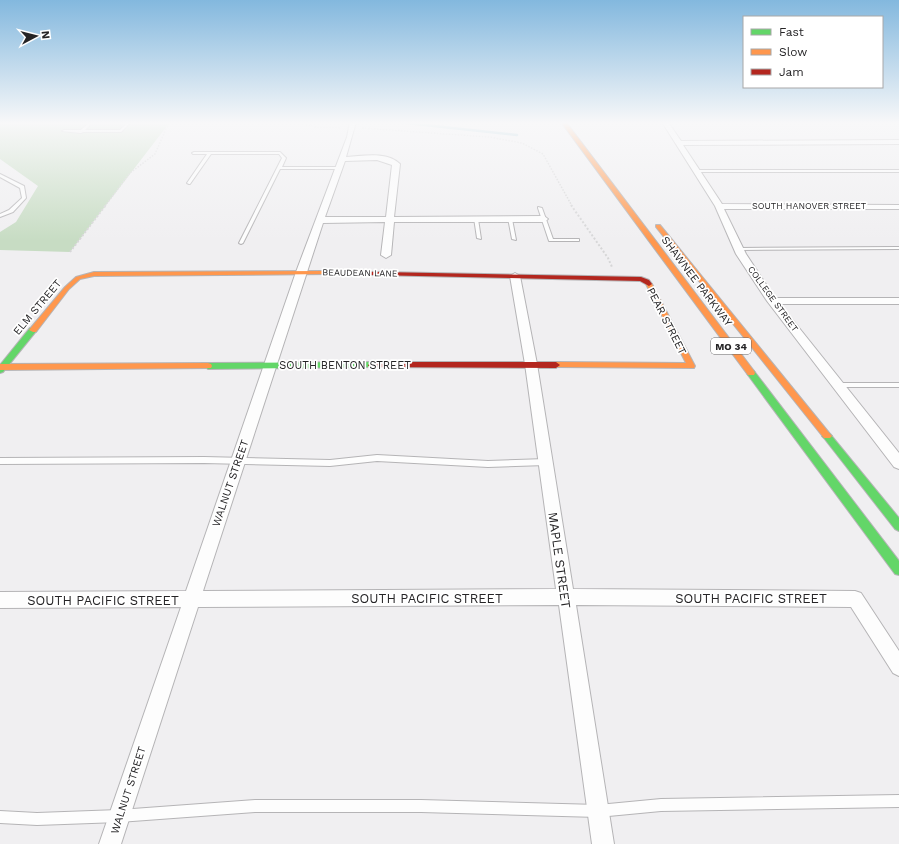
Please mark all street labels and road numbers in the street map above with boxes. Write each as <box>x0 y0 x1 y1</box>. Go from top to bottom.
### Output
street label: SOUTH HANOVER STREET <box>752 201 867 211</box>
street label: SHAWNEE PARKWAY <box>659 234 735 329</box>
street label: COLLEGE STREET <box>746 264 800 334</box>
street label: BEAUDEAN LANE <box>322 267 398 279</box>
street label: ELM STREET <box>11 277 64 338</box>
street label: PEAR STREET <box>644 286 689 357</box>
road number: MO 34 <box>711 338 751 354</box>
street label: SOUTH BENTON STREET <box>279 359 411 372</box>
street label: WALNUT STREET <box>209 438 252 528</box>
street label: MAPLE STREET <box>545 511 574 609</box>
street label: SOUTH PACIFIC STREET <box>351 591 503 606</box>
street label: SOUTH PACIFIC STREET <box>675 591 827 606</box>
street label: SOUTH PACIFIC STREET <box>27 593 179 608</box>
street label: WALNUT STREET <box>108 744 149 836</box>

